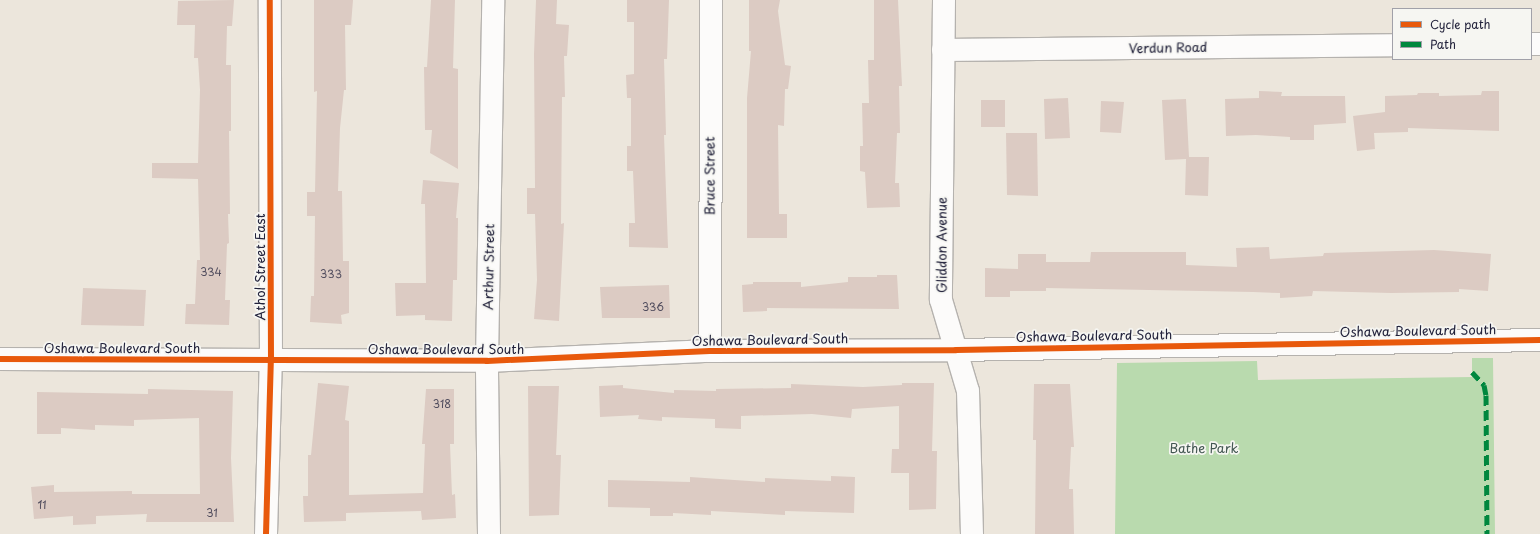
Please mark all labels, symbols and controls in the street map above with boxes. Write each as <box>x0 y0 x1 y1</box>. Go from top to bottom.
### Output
legend <box>1392 8 1532 60</box>
text: Cycle path <box>1430 15 1491 33</box>
text: Path <box>1430 35 1456 53</box>
street label: Verdun Road <box>1128 40 1208 56</box>
street label: Bruce Street <box>702 136 718 216</box>
street label: Gliddon Avenue <box>934 197 950 293</box>
street label: Athol Street East <box>252 213 268 321</box>
street label: Arthur Street <box>480 224 498 310</box>
house number: 334 <box>200 265 222 279</box>
house number: 333 <box>320 267 342 281</box>
house number: 336 <box>642 300 664 314</box>
street label: Oshawa Boulevard South <box>1340 322 1496 340</box>
street label: Oshawa Boulevard South <box>1016 327 1172 345</box>
street label: Oshawa Boulevard South <box>692 331 848 349</box>
street label: Oshawa Boulevard South <box>44 340 200 356</box>
street label: Oshawa Boulevard South <box>368 341 524 357</box>
house number: 318 <box>433 397 451 411</box>
park label: Bathe Park <box>1169 440 1239 456</box>
house number: 11 <box>37 498 47 512</box>
house number: 31 <box>206 506 218 520</box>

